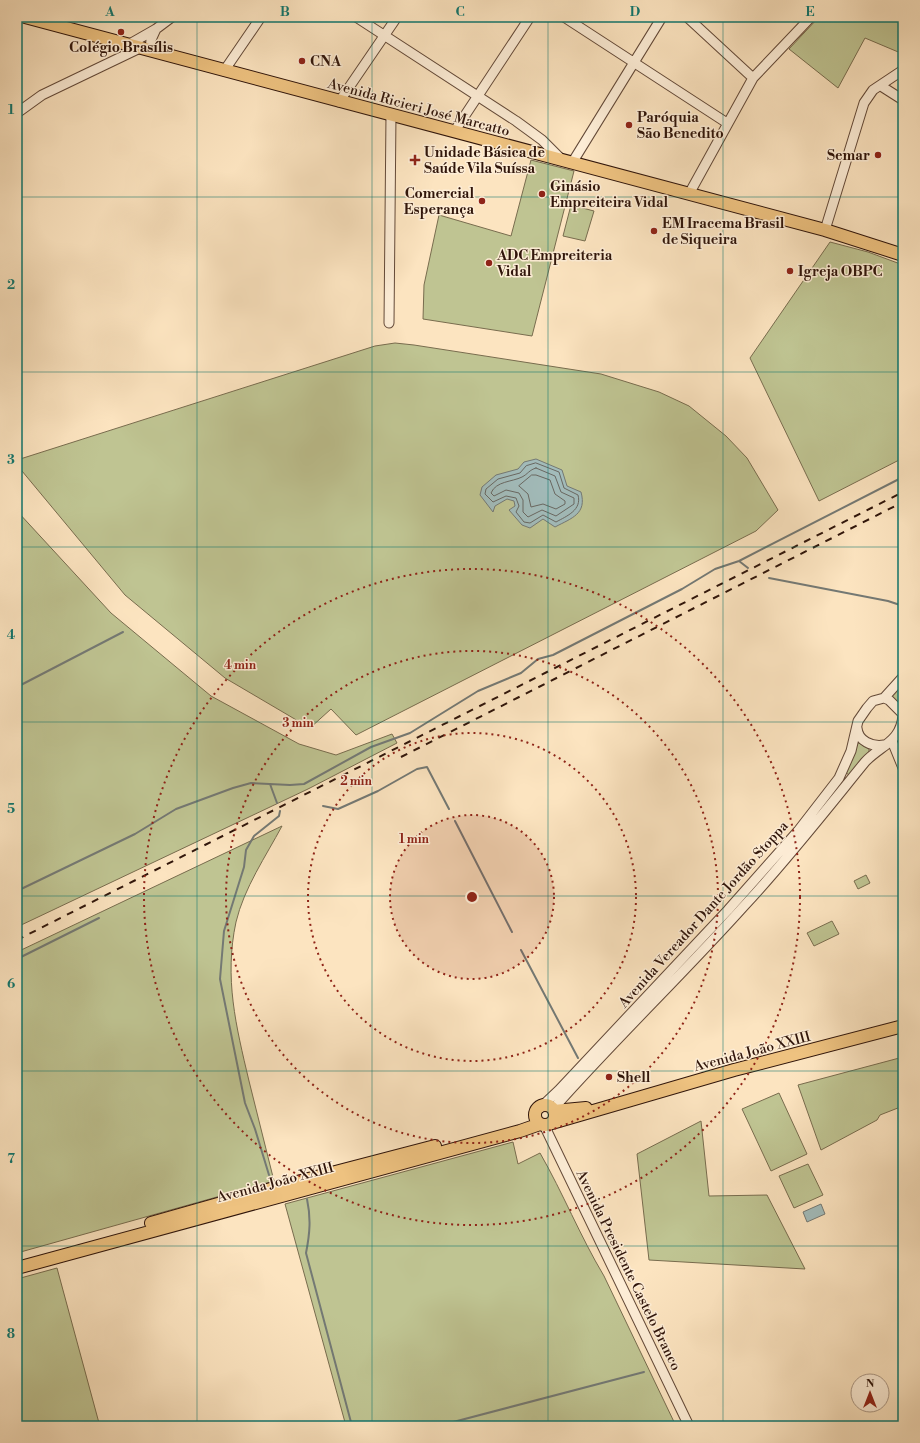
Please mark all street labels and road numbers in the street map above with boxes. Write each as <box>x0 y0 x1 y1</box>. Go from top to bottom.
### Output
street label: Avenida Ricieri José Marcatto <box>325 75 512 141</box>
street label: Avenida Vereador Dante Jordão Stoppa <box>614 817 793 1012</box>
street label: Avenida João XXIII <box>691 1028 813 1076</box>
street label: Avenida João XXIII <box>214 1159 336 1207</box>
street label: Avenida Presidente Castelo Branco <box>571 1166 685 1374</box>

